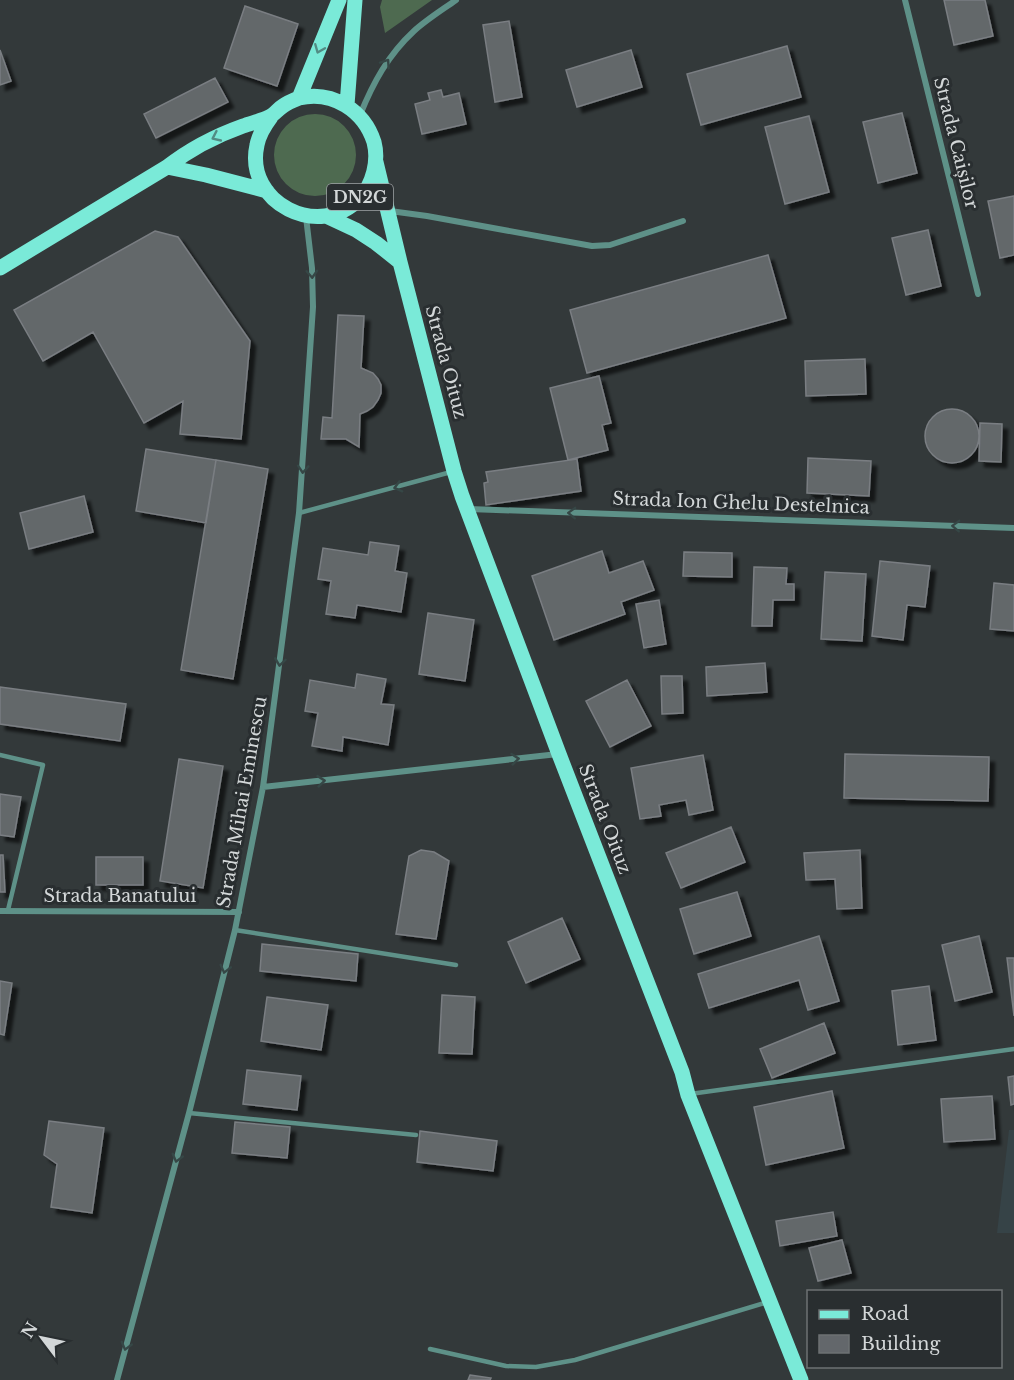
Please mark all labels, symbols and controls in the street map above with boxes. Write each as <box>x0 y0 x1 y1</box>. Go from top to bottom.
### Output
one-way arrow <box>313 43 326 54</box>
one-way arrow <box>379 59 390 70</box>
street label: Strada Caișilor <box>929 75 983 212</box>
one-way arrow <box>212 129 223 141</box>
road number: DN2G <box>327 184 393 210</box>
one-way arrow <box>305 270 318 279</box>
street label: Strada Oituz <box>420 303 472 421</box>
one-way arrow <box>296 464 309 473</box>
one-way arrow <box>393 479 403 492</box>
street label: Strada Ion Ghelu Destelnica <box>612 488 870 518</box>
one-way arrow <box>567 506 576 519</box>
one-way arrow <box>951 520 960 532</box>
one-way arrow <box>274 658 286 667</box>
street label: Strada Mihai Eminescu <box>213 694 271 910</box>
one-way arrow <box>510 753 520 766</box>
street label: Strada Oituz <box>574 761 636 877</box>
one-way arrow <box>317 775 326 787</box>
street label: Strada Banatului <box>43 885 197 907</box>
one-way arrow <box>220 964 233 974</box>
one-way arrow <box>171 1153 184 1163</box>
legend <box>807 1290 1002 1368</box>
text: Road <box>861 1303 909 1325</box>
north arrow <box>12 1308 72 1368</box>
text: N <box>17 1318 42 1342</box>
text: Building <box>861 1333 940 1355</box>
one-way arrow <box>121 1340 133 1351</box>

